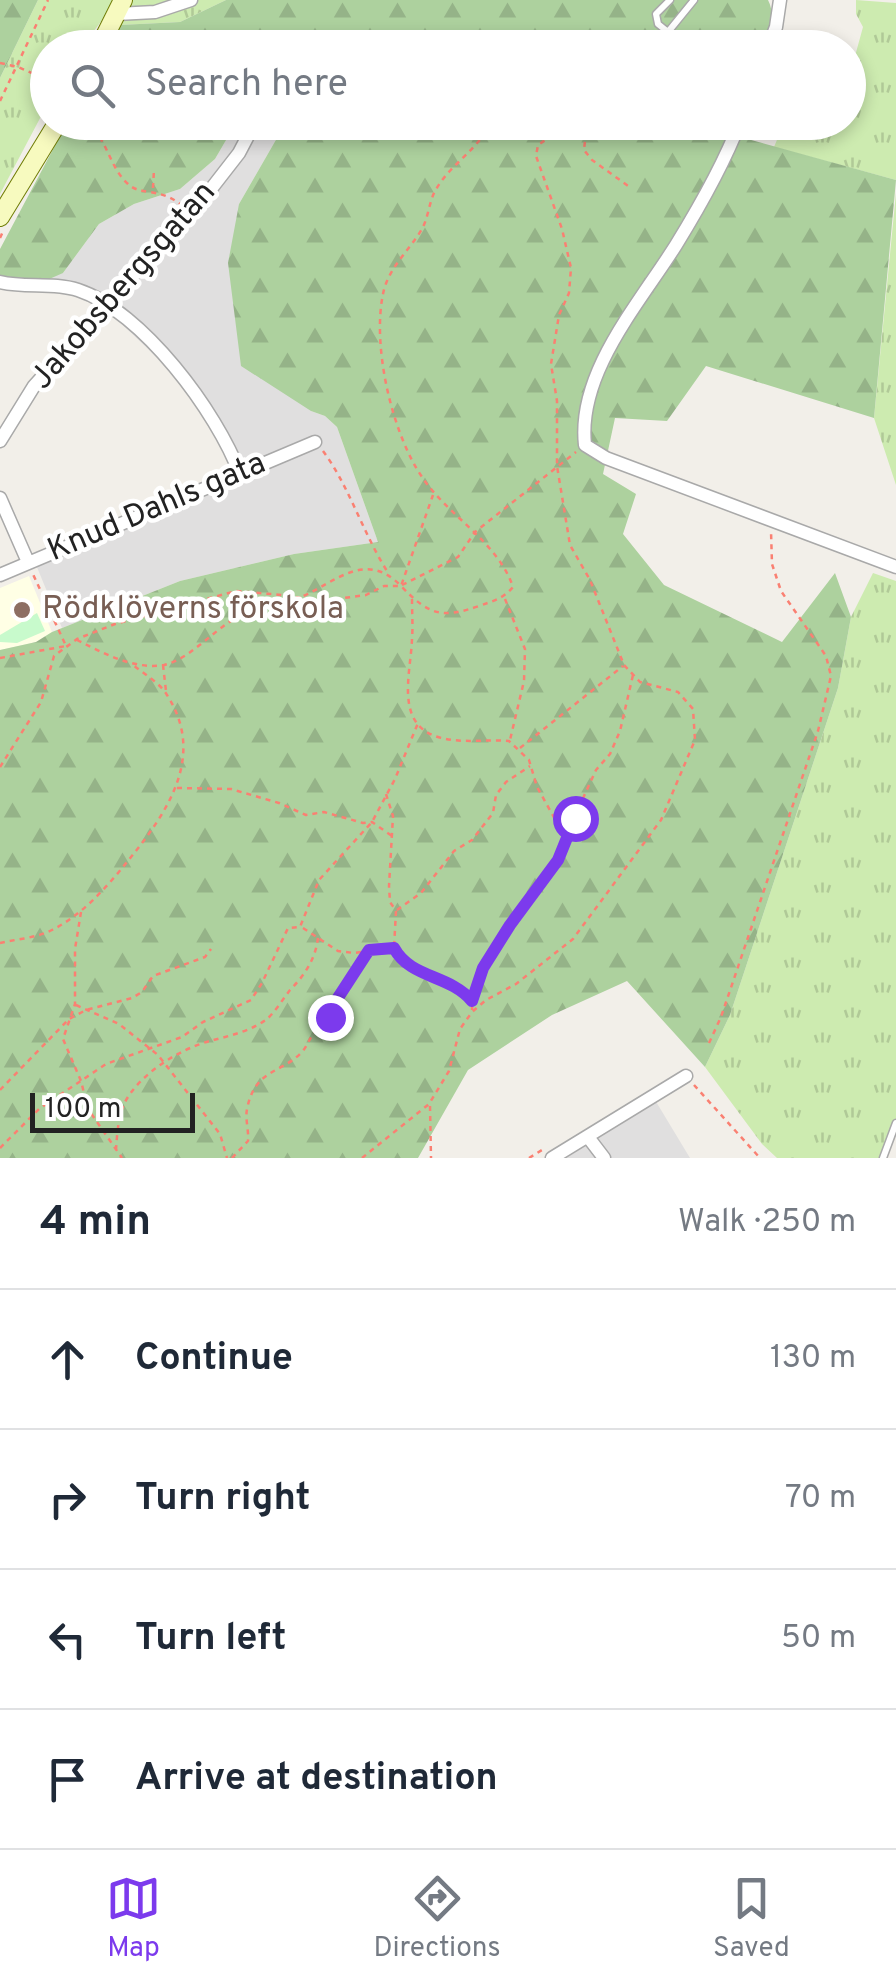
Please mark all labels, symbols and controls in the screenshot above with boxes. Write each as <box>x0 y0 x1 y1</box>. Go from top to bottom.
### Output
search box <box>30 30 866 140</box>
icon: search <box>65 58 120 113</box>
text: Search here <box>145 61 348 110</box>
street label: Jakobsbergsgatan <box>23 174 225 398</box>
street label: Knud Dahls gata <box>42 444 272 572</box>
place label: Rödklöverns förskola <box>42 590 344 630</box>
marker: Rödklöverns förskola <box>11 599 33 621</box>
route start <box>553 796 599 842</box>
route end <box>308 995 354 1041</box>
scale bar <box>30 1088 195 1132</box>
text: 100 m <box>45 1092 121 1128</box>
text: 4 min <box>40 1197 151 1250</box>
text: Walk · 250 m <box>678 1203 856 1243</box>
icon: ahead <box>40 1332 95 1387</box>
text: Continue <box>135 1335 293 1384</box>
text: 130 m <box>770 1339 856 1379</box>
icon: right <box>40 1472 95 1527</box>
text: Turn right <box>135 1475 310 1524</box>
text: 70 m <box>785 1479 856 1519</box>
icon: left <box>40 1612 95 1667</box>
text: Turn left <box>135 1615 287 1664</box>
text: 50 m <box>781 1619 856 1659</box>
icon: arrive <box>40 1752 95 1807</box>
text: Arrive at destination <box>135 1755 498 1804</box>
tab: Map <box>106 1871 161 1967</box>
tab: Directions <box>373 1871 501 1967</box>
tab: Saved <box>713 1871 790 1967</box>

